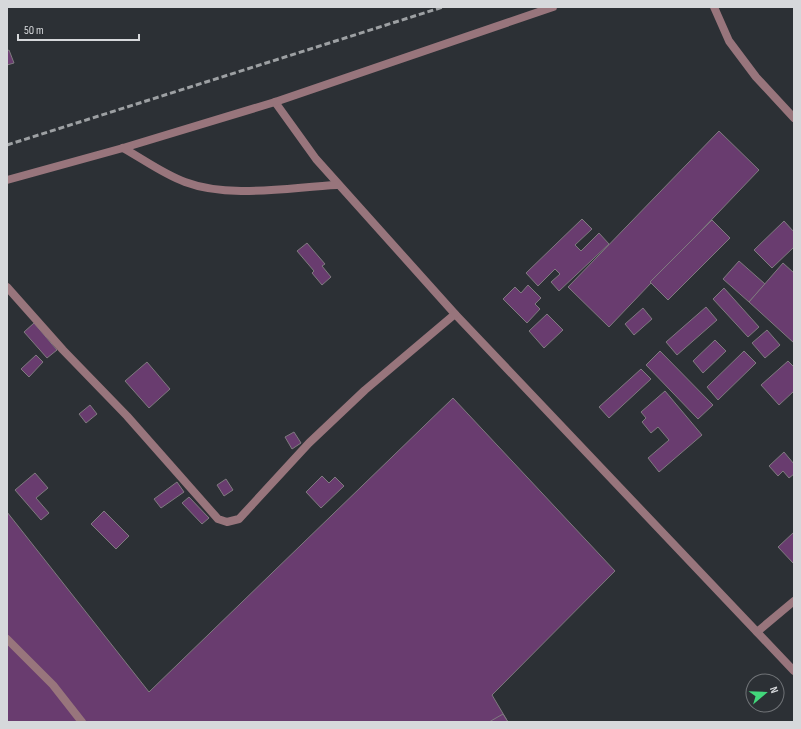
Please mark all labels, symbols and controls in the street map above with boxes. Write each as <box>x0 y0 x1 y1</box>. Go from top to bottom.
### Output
scale bar <box>18 16 139 42</box>
text: 50 m <box>24 23 44 38</box>
north arrow <box>745 673 785 713</box>
text: N <box>767 685 781 695</box>

